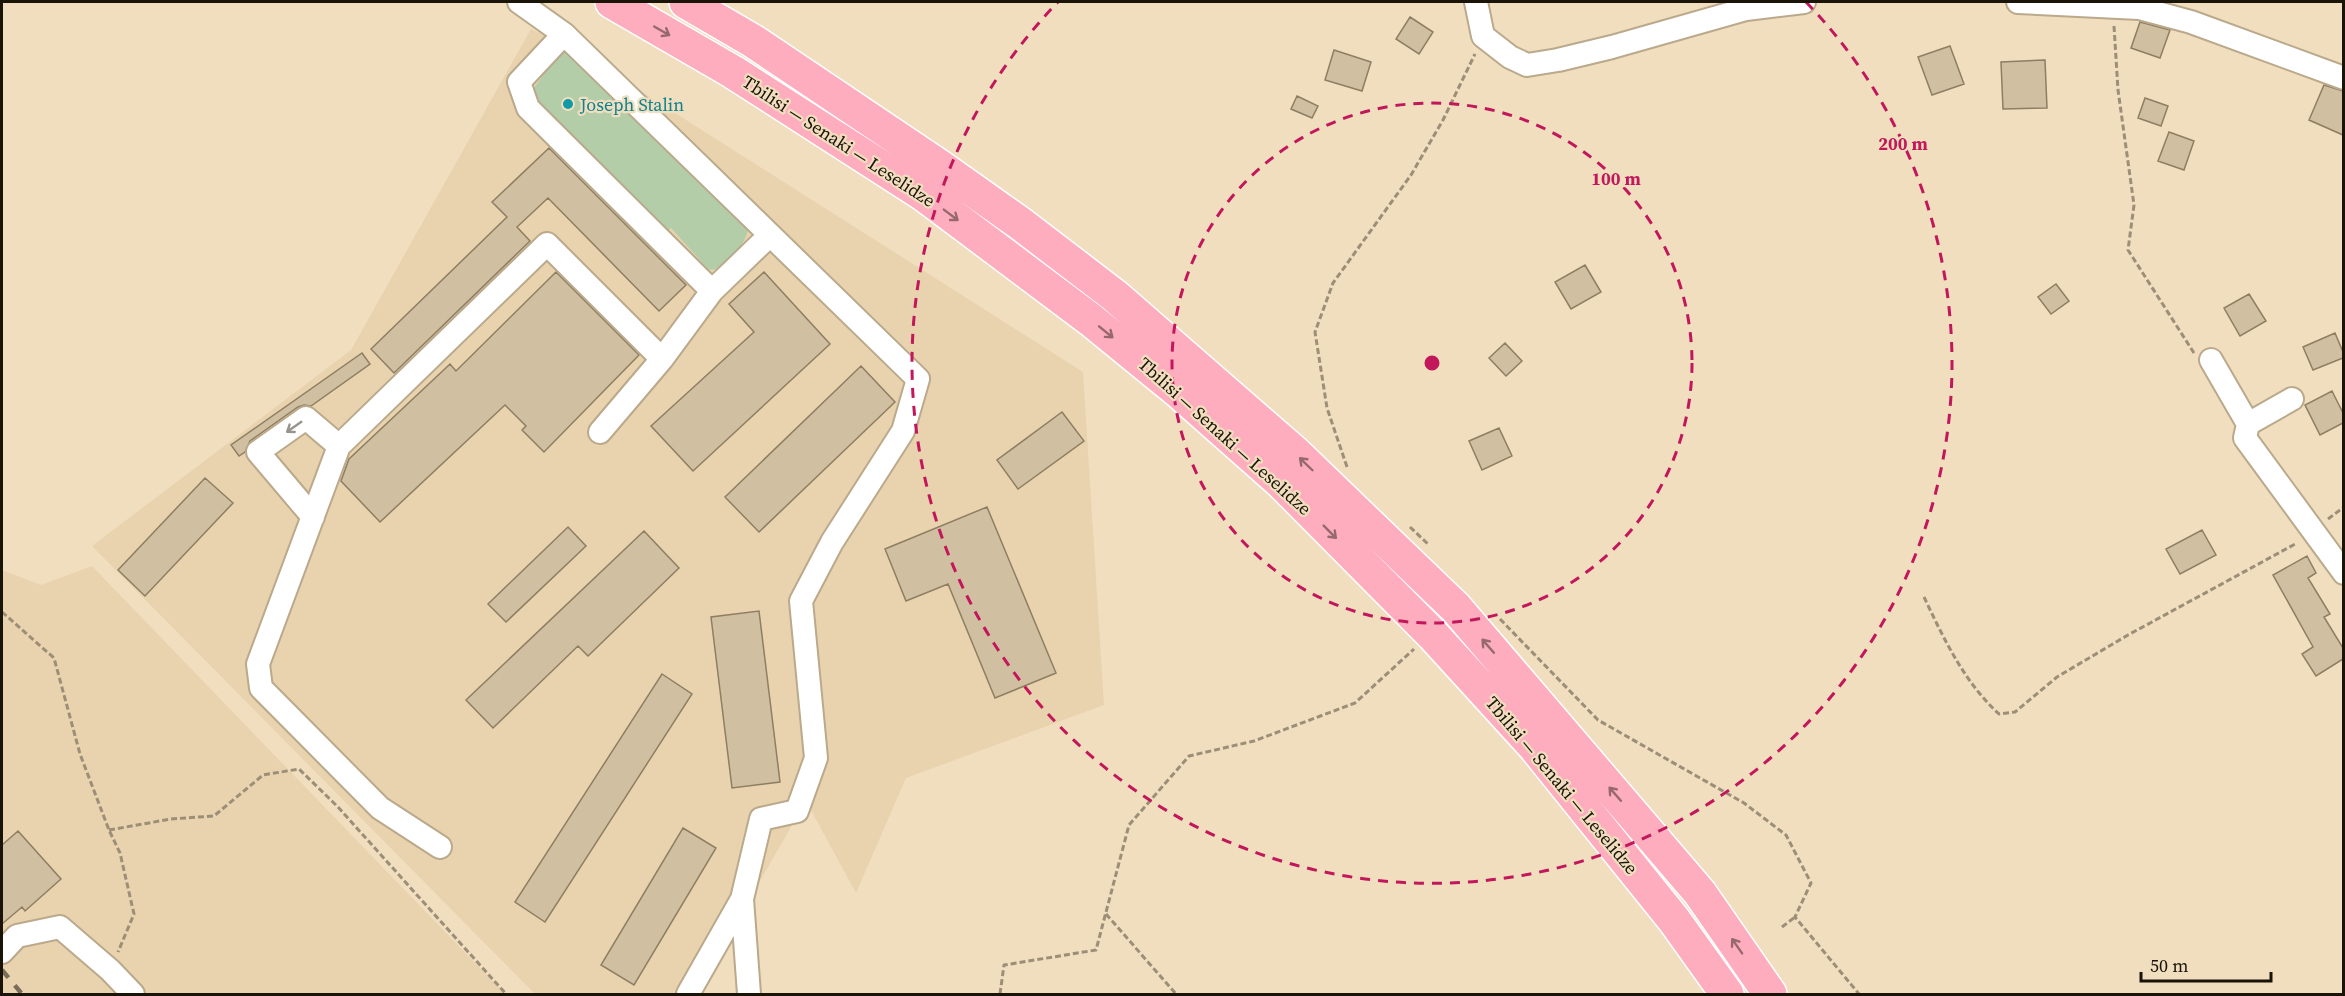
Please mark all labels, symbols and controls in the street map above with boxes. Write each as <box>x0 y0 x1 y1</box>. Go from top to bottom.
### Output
one-way arrow <box>653 26 671 37</box>
street label: Tbilisi — Senaki — Leselidze <box>738 69 940 213</box>
place label: Joseph Stalin <box>579 92 684 117</box>
marker: Joseph Stalin <box>561 97 575 111</box>
text: 200 m <box>1878 131 1928 156</box>
text: 100 m <box>1591 166 1641 191</box>
one-way arrow <box>943 208 959 221</box>
one-way arrow <box>1098 326 1114 339</box>
street label: Tbilisi — Senaki — Leselidze <box>1133 351 1317 521</box>
centre of rings <box>1422 353 1442 373</box>
one-way arrow <box>286 421 302 433</box>
one-way arrow <box>1299 456 1314 471</box>
one-way arrow <box>1323 524 1338 539</box>
one-way arrow <box>1482 638 1495 654</box>
street label: Tbilisi — Senaki — Leselidze <box>1480 691 1644 879</box>
one-way arrow <box>1608 787 1622 802</box>
one-way arrow <box>1731 939 1743 955</box>
scale bar <box>2141 945 2272 983</box>
text: 50 m <box>2150 953 2188 978</box>

